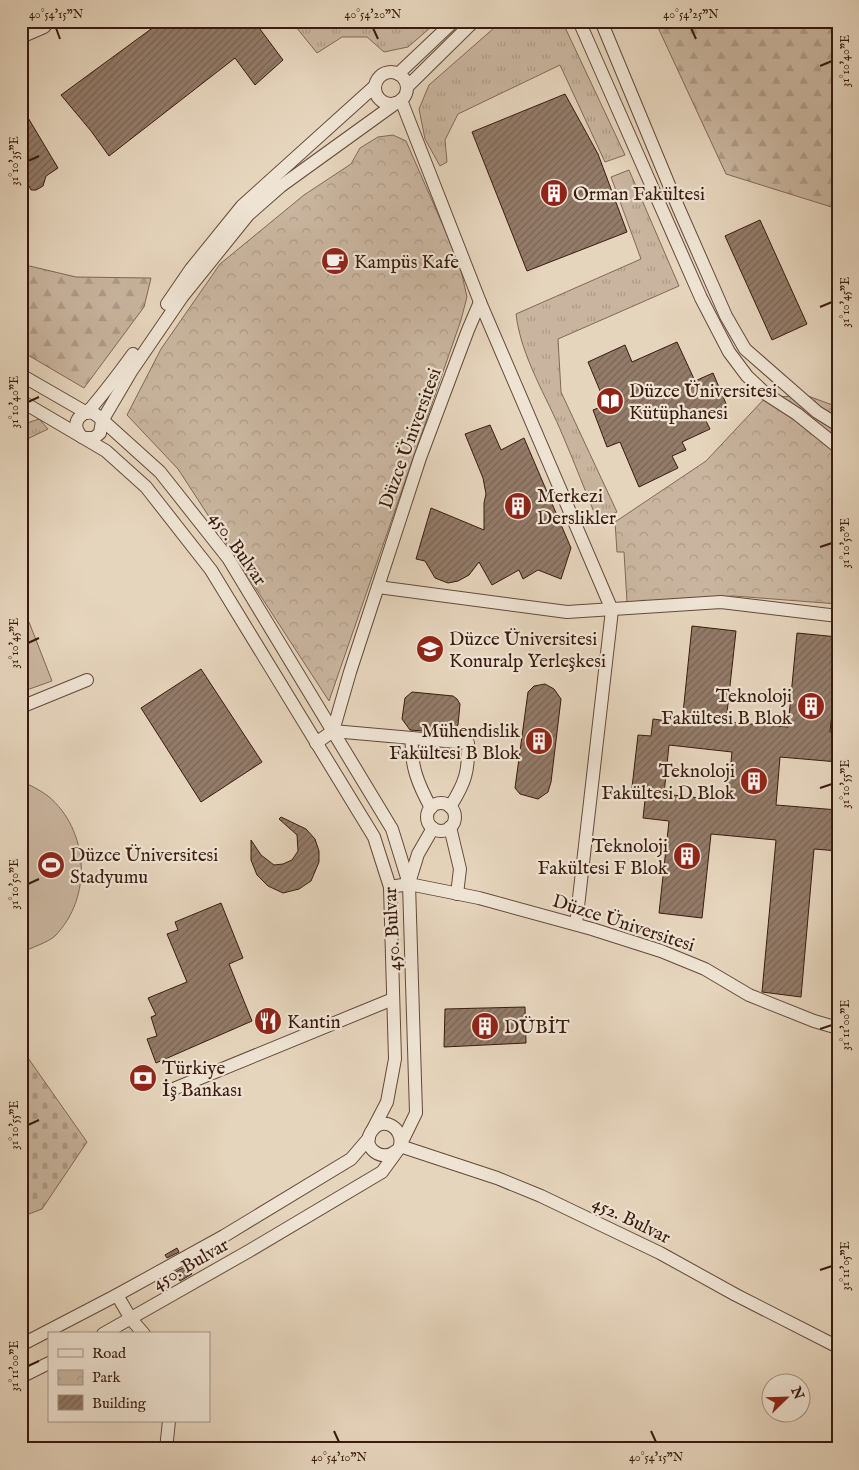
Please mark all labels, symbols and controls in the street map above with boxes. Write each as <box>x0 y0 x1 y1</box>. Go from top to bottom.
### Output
text: 40°54'15"N <box>29 7 84 22</box>
text: 40°54'20"N <box>345 7 402 22</box>
text: 40°54'25"N <box>663 7 719 22</box>
text: 31°10'40"E <box>838 35 853 87</box>
text: 31°10'35"E <box>7 136 22 186</box>
building icon: Orman Fakültesi <box>539 178 569 208</box>
place label: Orman Fakültesi <box>573 183 705 207</box>
cafe icon: Kampüs Kafe <box>320 246 350 276</box>
place label: Kampüs Kafe <box>354 251 459 275</box>
text: 31°10'45"E <box>838 277 853 327</box>
street label: Düzce Üniversitesi <box>374 365 448 513</box>
text: 31°10'40"E <box>7 376 22 428</box>
place label: Düzce Üniversitesi Kütüphanesi <box>629 380 777 426</box>
library icon: Düzce Üniversitesi Kütüphanesi <box>595 386 625 416</box>
place label: Merkezi Derslikler <box>537 485 616 531</box>
building icon: Merkezi Derslikler <box>503 491 533 521</box>
street label: 450. Bulvar <box>203 508 271 591</box>
text: 31°10'50"E <box>838 518 853 568</box>
text: 31°10'45"E <box>7 618 22 668</box>
place label: Düzce Üniversitesi Konuralp Yerleşkesi <box>449 628 606 674</box>
school or university icon: Düzce Üniversitesi Konuralp Yerleşkesi <box>415 634 445 664</box>
place label: Teknoloji Fakültesi B Blok <box>661 685 793 731</box>
building icon: Teknoloji Fakültesi B Blok <box>796 691 826 721</box>
place label: Mühendislik Fakültesi B Blok <box>389 720 521 766</box>
building icon: Mühendislik Fakültesi B Blok <box>524 726 554 756</box>
text: 31°10'55"E <box>838 759 853 809</box>
place label: Teknoloji Fakültesi D Blok <box>601 760 736 806</box>
building icon: Teknoloji Fakültesi D Blok <box>739 766 769 796</box>
place label: Teknoloji Fakültesi F Blok <box>537 835 669 881</box>
building icon: Teknoloji Fakültesi F Blok <box>672 841 702 871</box>
place label: Düzce Üniversitesi Stadyumu <box>70 844 218 890</box>
sports icon: Düzce Üniversitesi Stadyumu <box>36 850 66 880</box>
text: 31°10'50"E <box>7 859 22 909</box>
street label: 450. Bulvar <box>379 886 407 972</box>
street label: Düzce Üniversitesi <box>549 890 698 958</box>
text: 31°11'00"E <box>838 999 853 1051</box>
restaurant icon: Kantin <box>253 1006 283 1036</box>
place label: Kantin <box>287 1011 341 1035</box>
building icon: DÜBİT <box>470 1011 500 1041</box>
place label: DÜBİT <box>504 1016 570 1040</box>
place label: Türkiye İş Bankası <box>162 1057 242 1103</box>
bank icon: Türkiye İş Bankası <box>128 1063 158 1093</box>
text: 31°10'55"E <box>7 1100 22 1150</box>
street label: 452. Bulvar <box>588 1192 674 1250</box>
street label: 450. Bulvar <box>148 1233 234 1296</box>
text: 31°11'05"E <box>838 1241 853 1291</box>
legend <box>48 1332 210 1422</box>
text: 31°11'00"E <box>7 1340 22 1392</box>
text: Road <box>92 1344 127 1363</box>
text: Park <box>92 1368 122 1387</box>
north arrow <box>762 1372 812 1422</box>
text: N <box>786 1383 808 1402</box>
text: Building <box>92 1394 147 1413</box>
text: 40°54'10"N <box>311 1450 367 1465</box>
text: 40°54'15"N <box>629 1450 684 1465</box>

